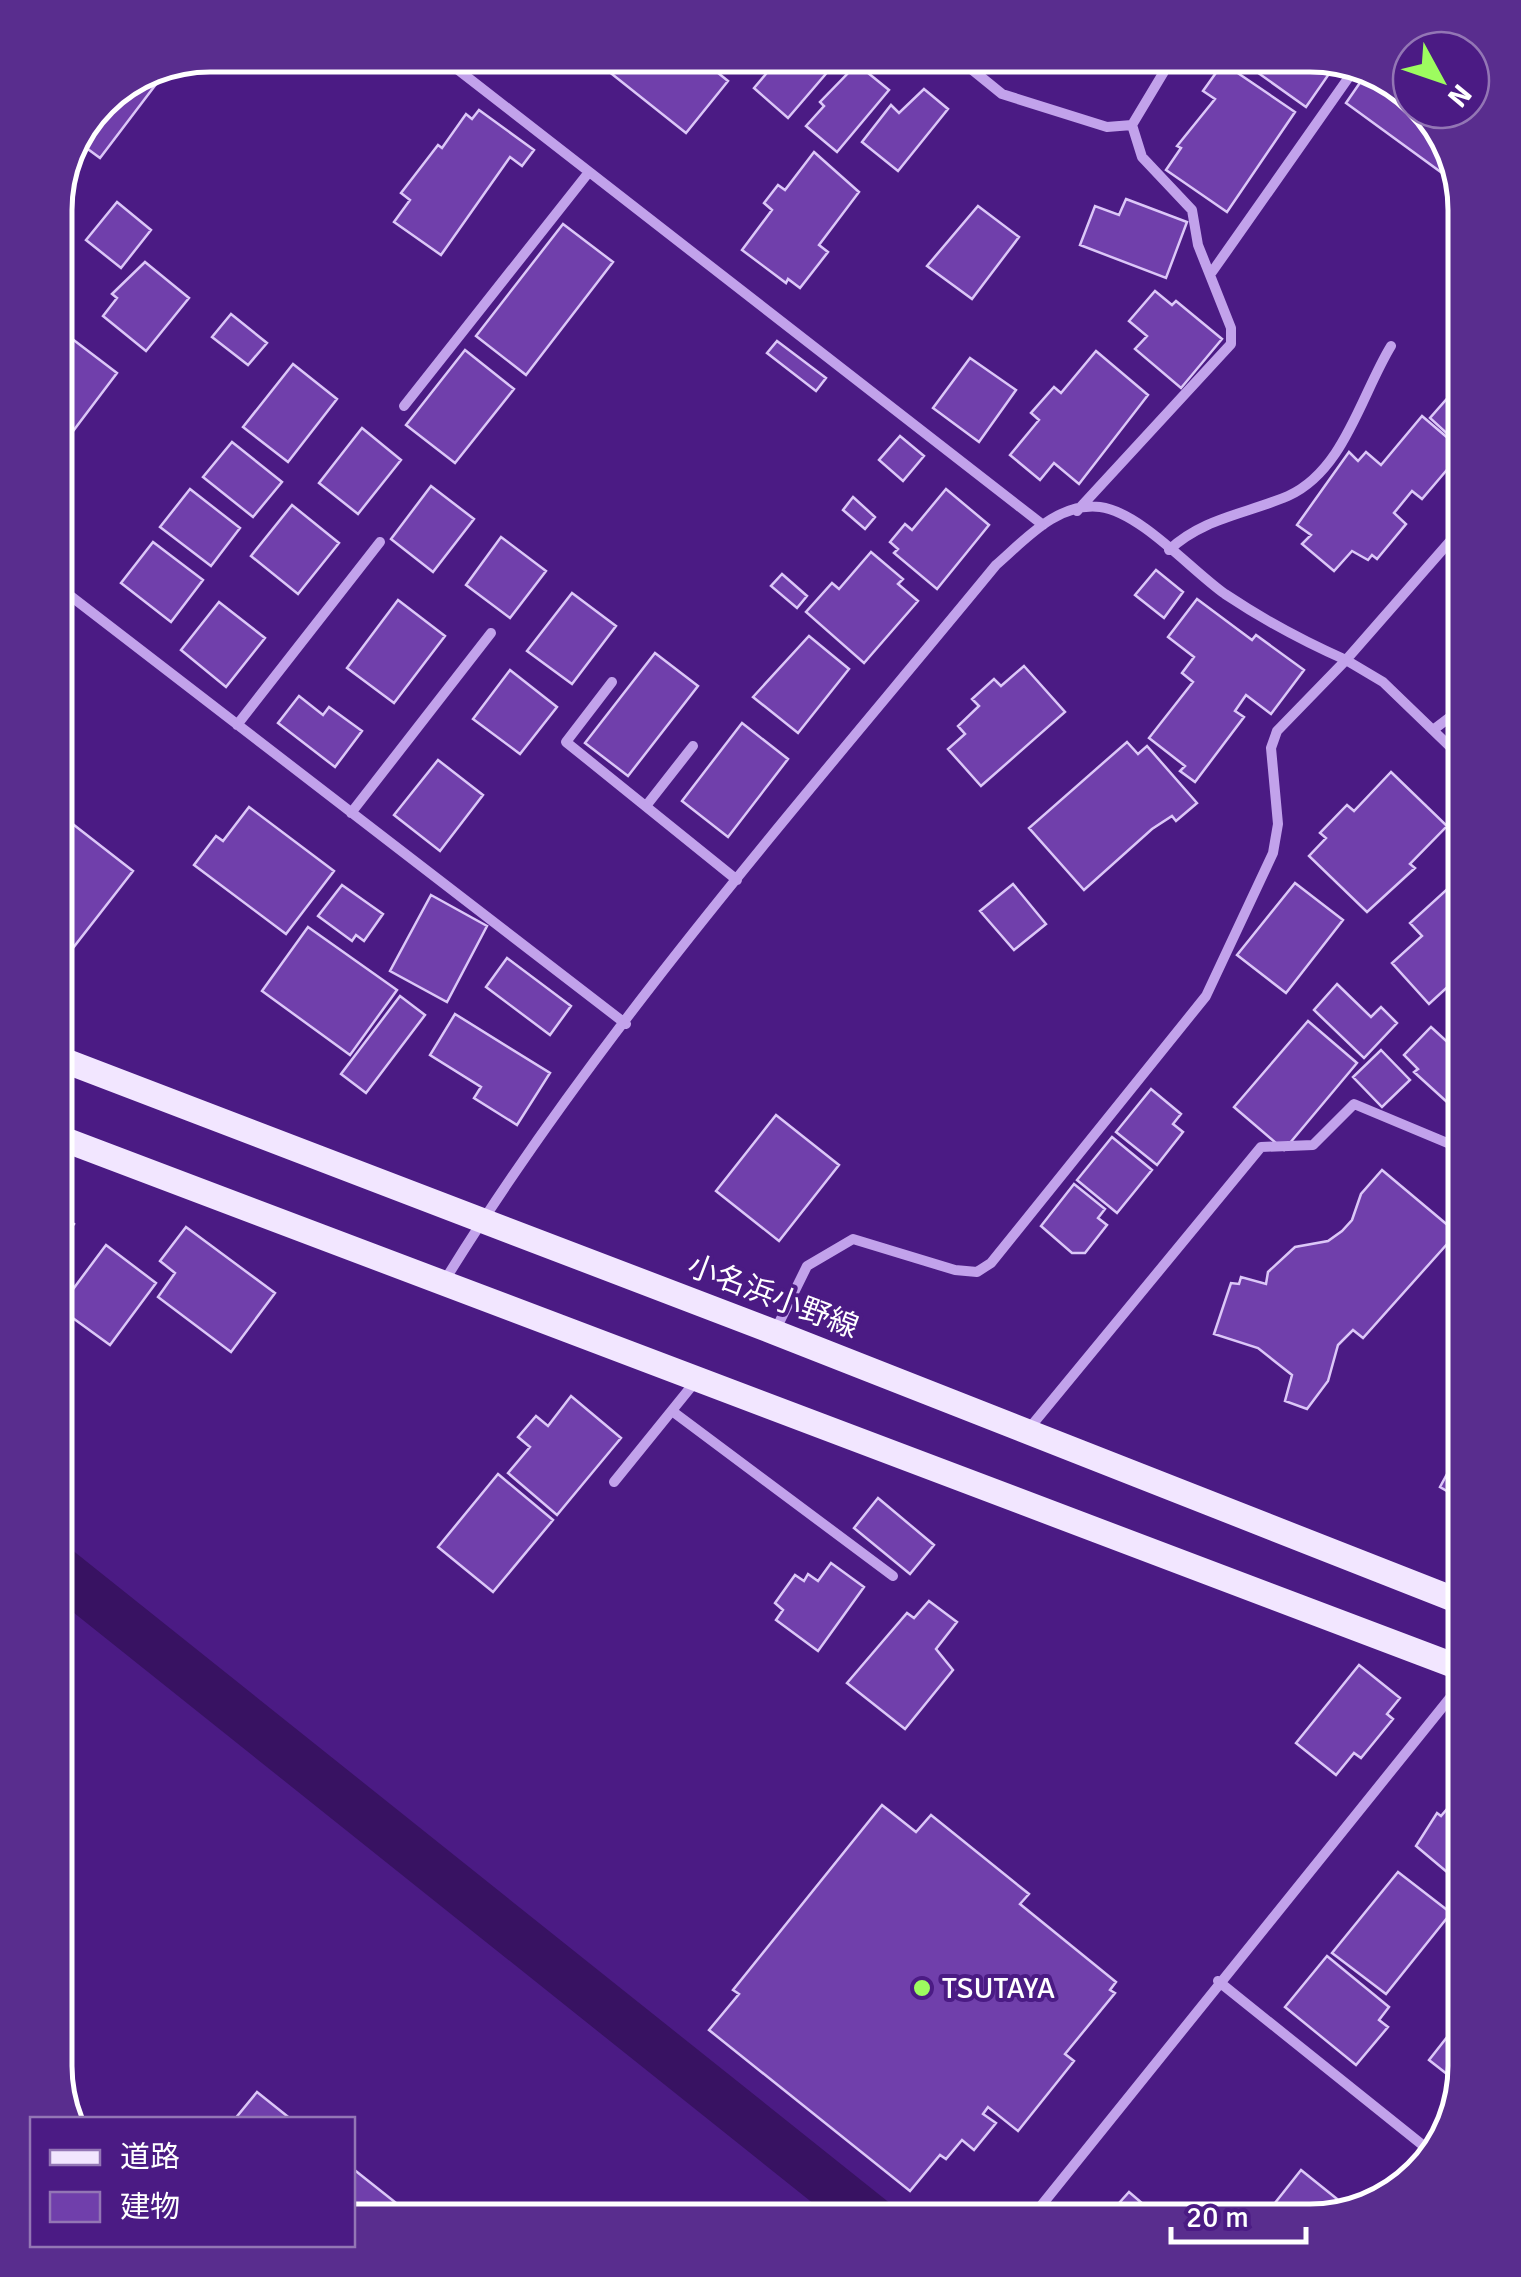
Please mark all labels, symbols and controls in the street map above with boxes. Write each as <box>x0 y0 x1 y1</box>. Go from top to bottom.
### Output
north arrow <box>1391 30 1491 130</box>
text: N <box>1440 77 1479 114</box>
street label: 小名浜小野線 <box>682 1247 864 1347</box>
place label: TSUTAYA <box>942 1970 1055 2007</box>
marker: TSUTAYA <box>911 1977 933 1999</box>
legend <box>30 2117 355 2247</box>
text: 道路 <box>120 2139 180 2176</box>
scale bar <box>1171 2182 1306 2244</box>
text: 建物 <box>120 2189 180 2226</box>
text: 20 m <box>1186 2199 1249 2236</box>

